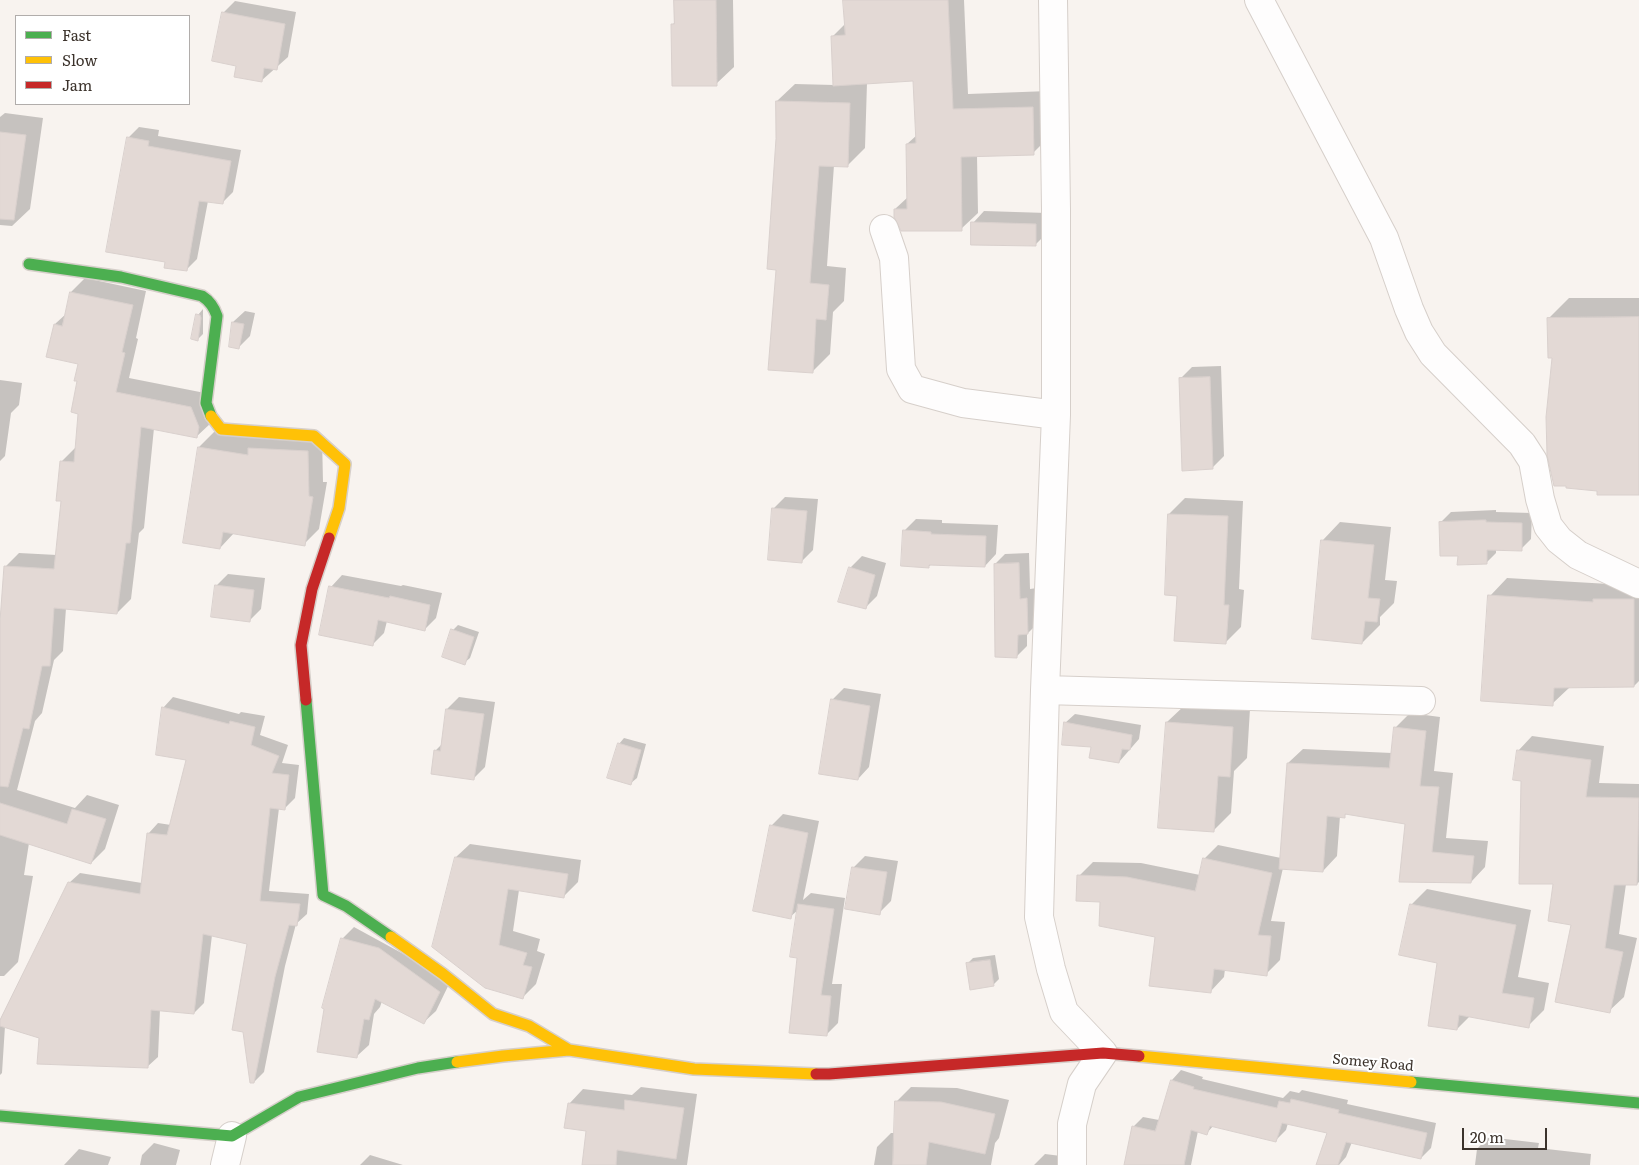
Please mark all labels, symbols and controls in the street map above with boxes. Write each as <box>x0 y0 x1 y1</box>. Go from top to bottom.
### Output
legend <box>15 15 190 105</box>
text: Fast <box>62 23 91 46</box>
text: Slow <box>62 48 97 71</box>
text: Jam <box>62 73 92 96</box>
street label: Somey Road <box>1332 1051 1414 1075</box>
scale bar <box>1464 1118 1549 1150</box>
text: 20 m <box>1470 1125 1504 1148</box>

